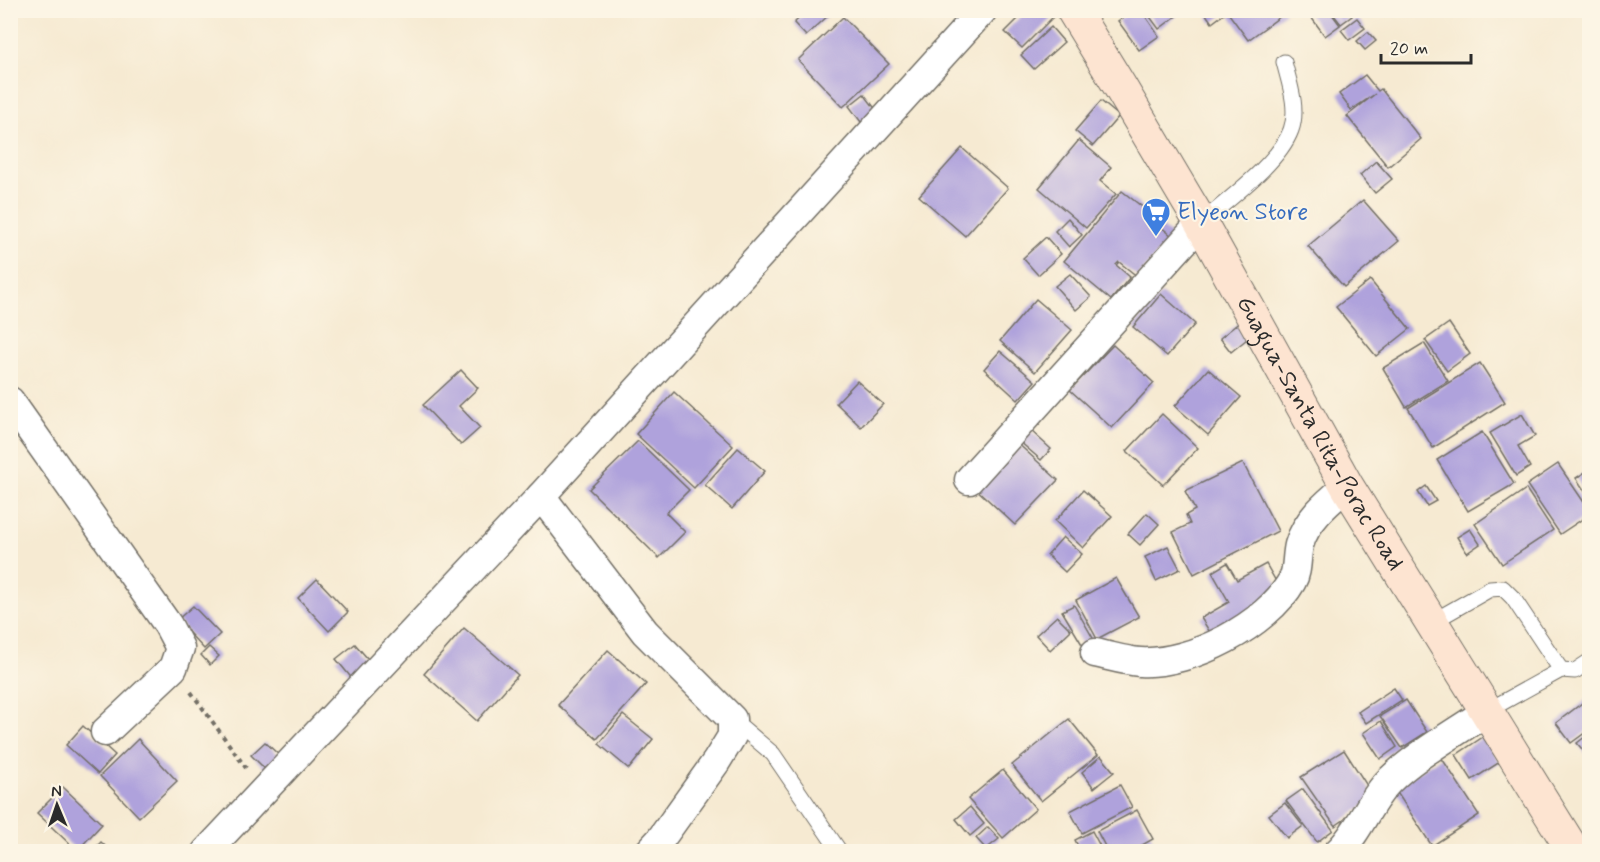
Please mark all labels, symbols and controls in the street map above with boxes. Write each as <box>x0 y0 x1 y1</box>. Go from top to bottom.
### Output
scale bar <box>1381 27 1471 65</box>
text: 20 m <box>1390 37 1428 61</box>
supermarket icon: Elyeon Store <box>1140 196 1172 238</box>
place label: Elyeon Store <box>1177 197 1308 228</box>
street label: Guagua-Santa Rita-Porac Road <box>1229 290 1411 576</box>
north arrow <box>27 775 87 835</box>
text: N <box>51 781 62 802</box>

